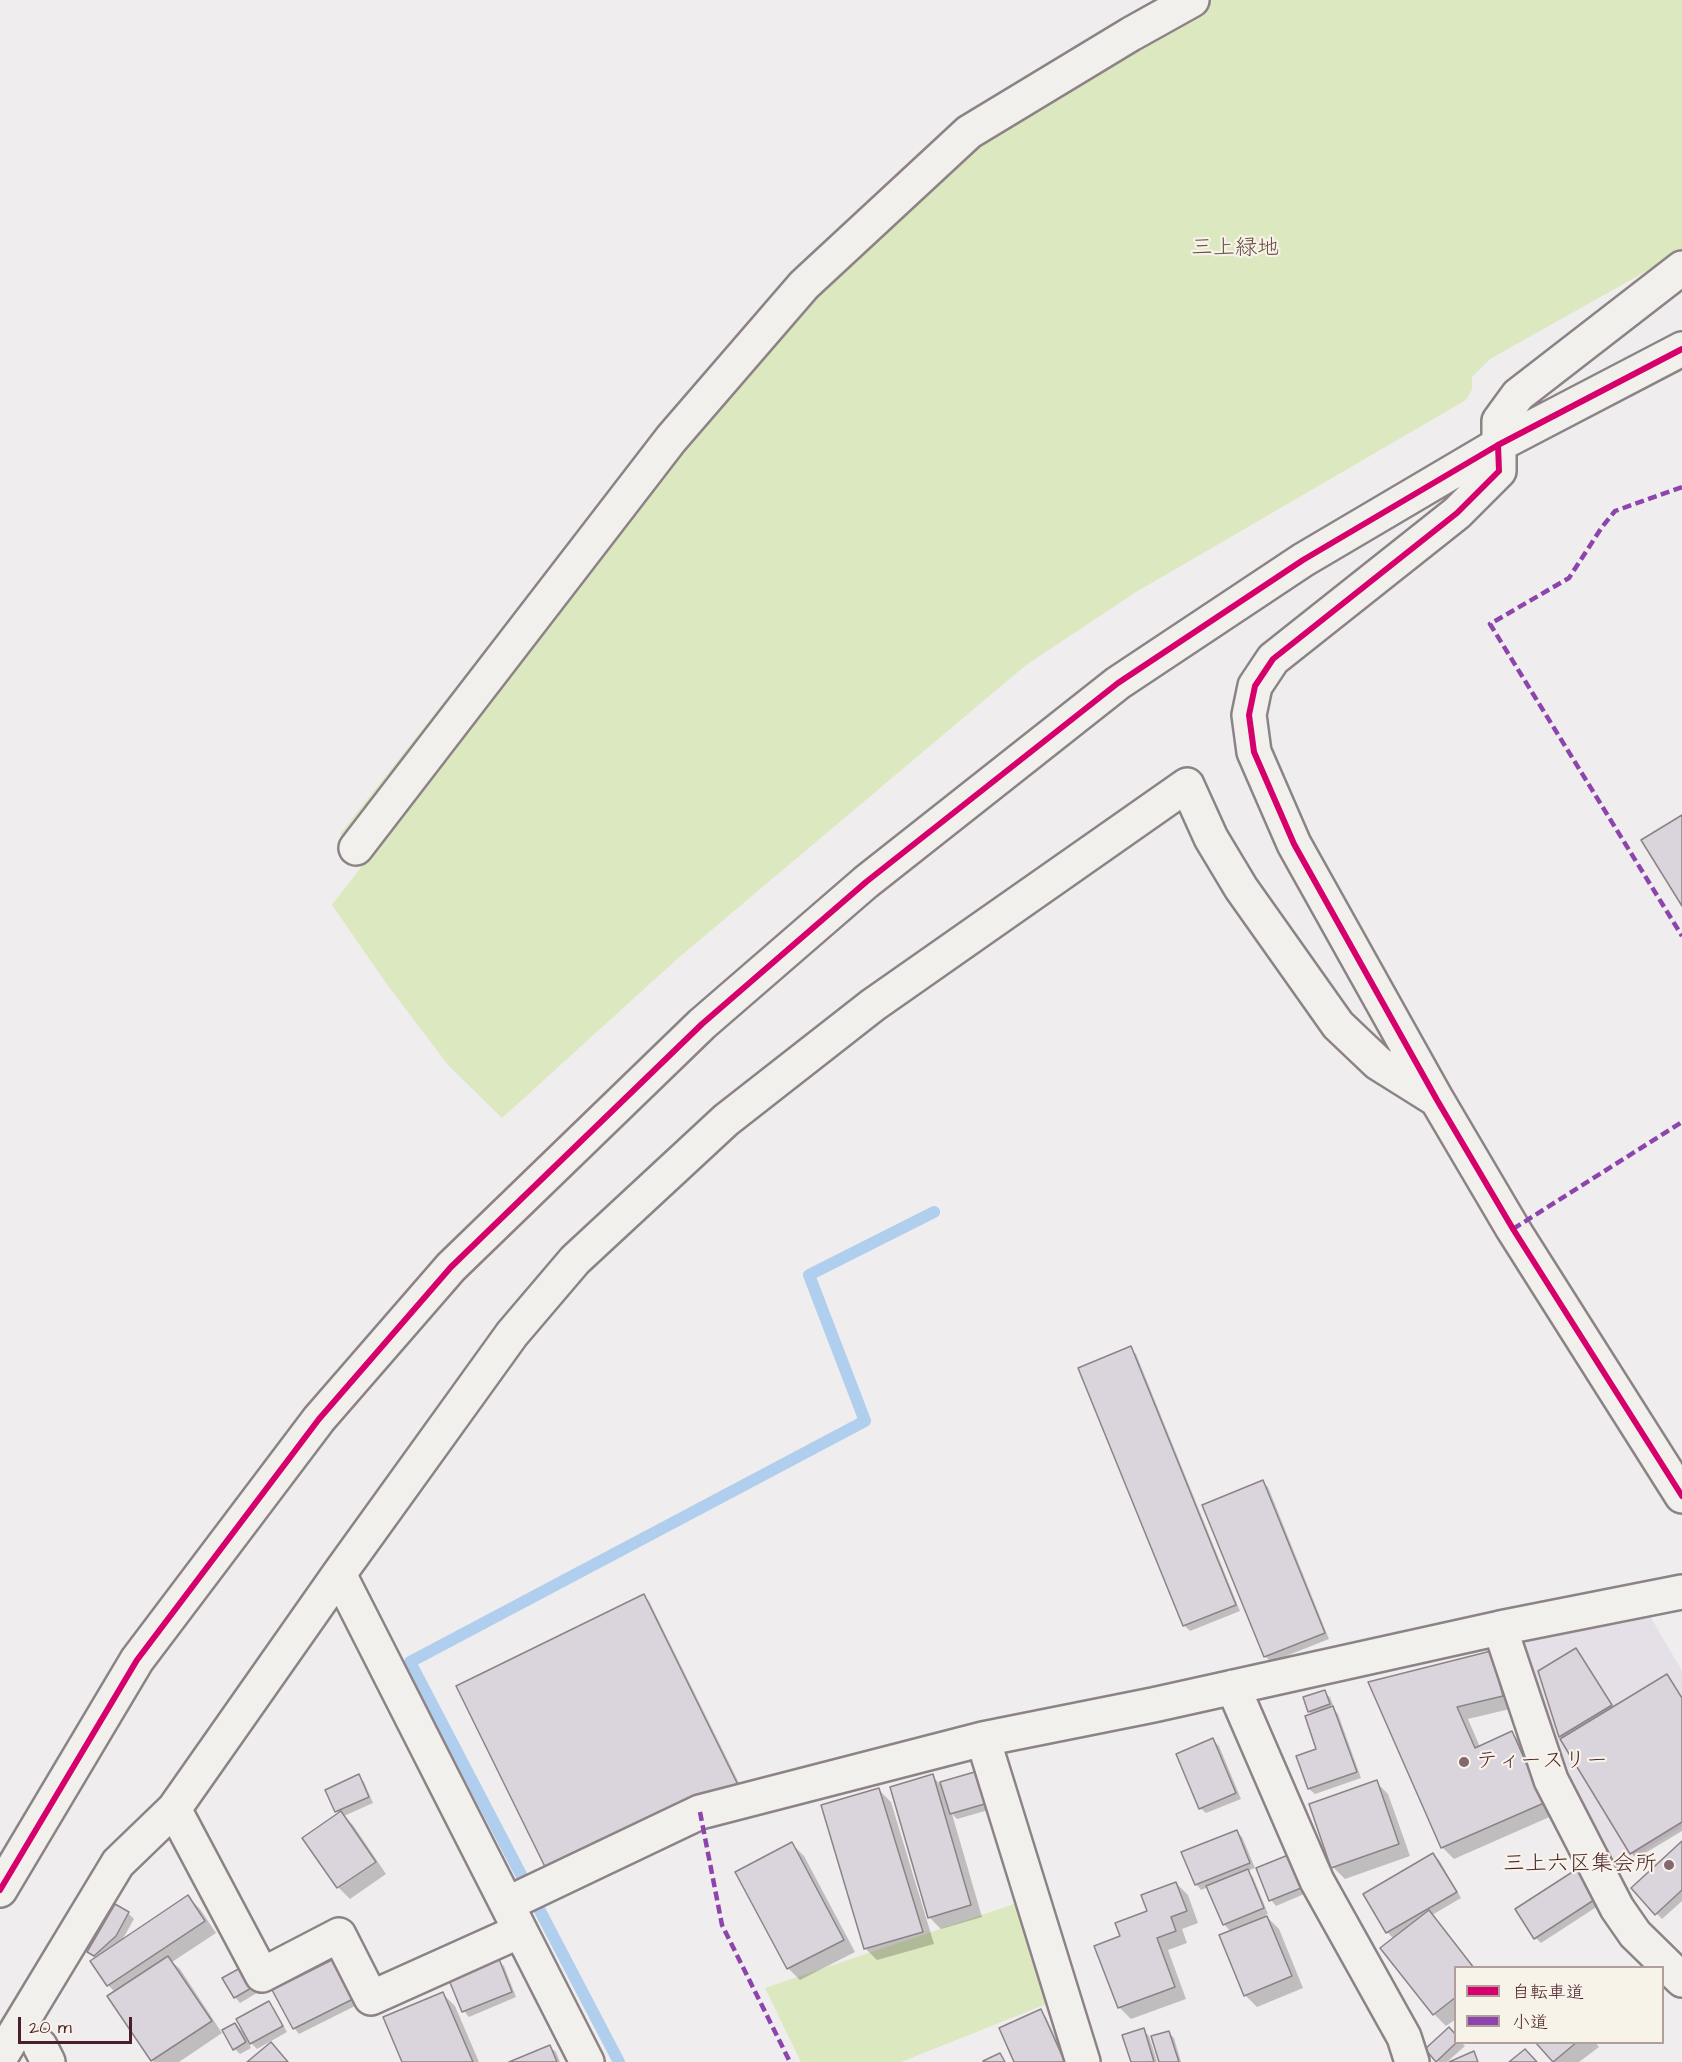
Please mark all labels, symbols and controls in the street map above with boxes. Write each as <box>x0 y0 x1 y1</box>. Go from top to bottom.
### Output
park label: 三上緑地 <box>1191 236 1279 262</box>
place label: ティースリー <box>1476 1749 1608 1775</box>
marker: ティースリー <box>1457 1755 1471 1769</box>
place label: 三上六区集会所 <box>1503 1852 1657 1878</box>
marker: 三上六区集会所 <box>1662 1858 1676 1872</box>
legend <box>1454 1966 1664 2044</box>
text: 自転車道 <box>1512 1980 1584 2005</box>
scale bar <box>21 2005 135 2043</box>
text: 小道 <box>1512 2010 1548 2035</box>
text: 20 m <box>29 2015 72 2040</box>

